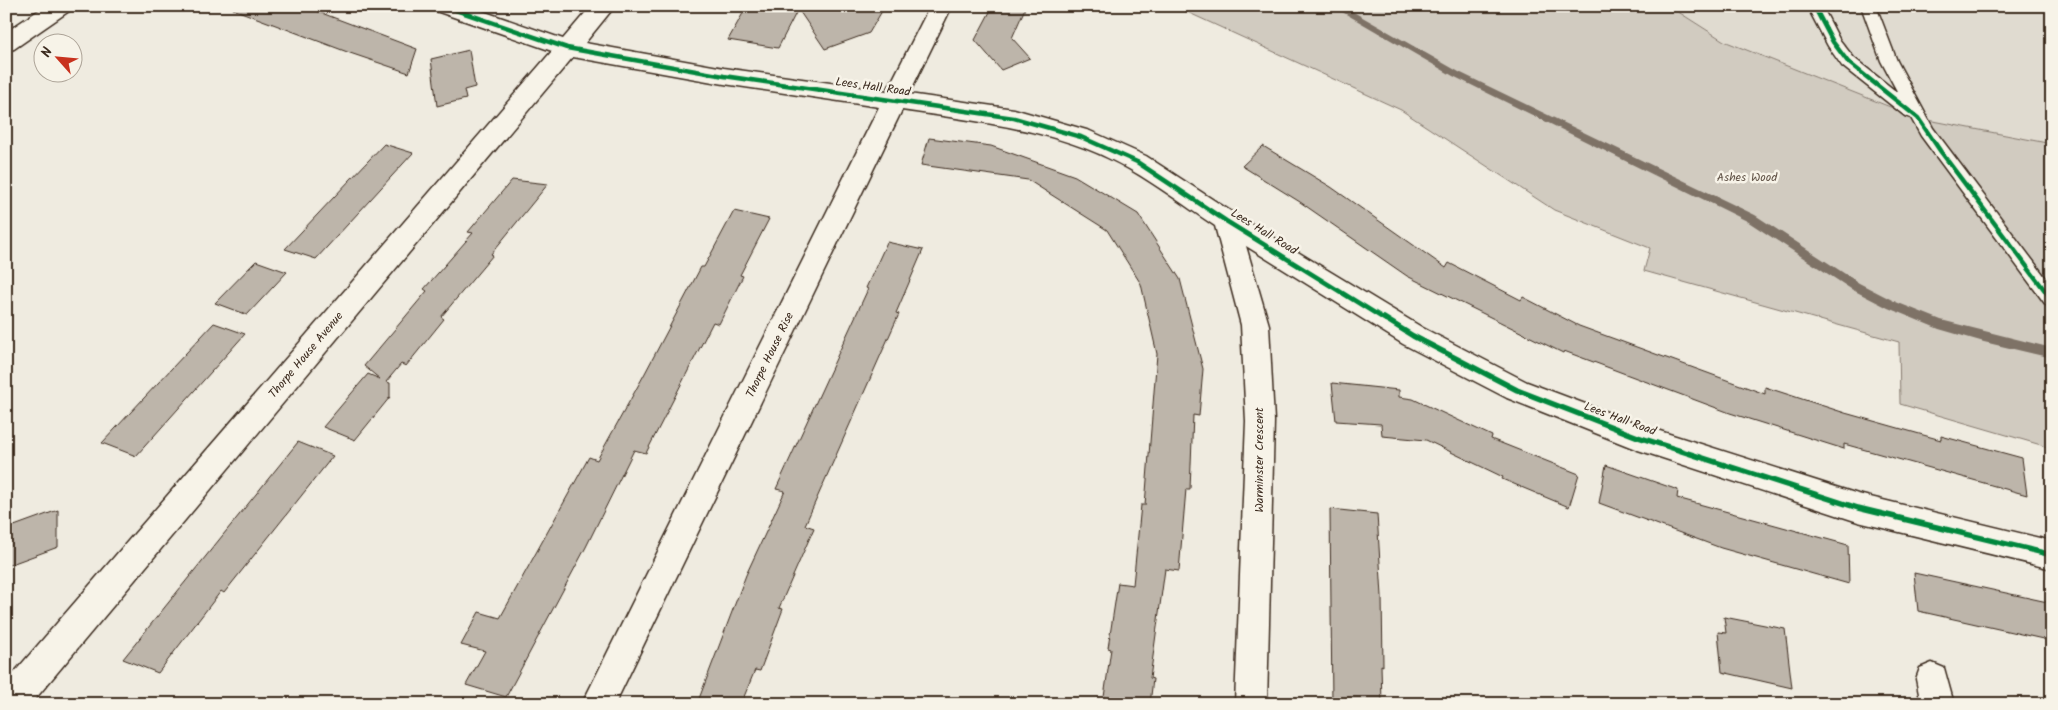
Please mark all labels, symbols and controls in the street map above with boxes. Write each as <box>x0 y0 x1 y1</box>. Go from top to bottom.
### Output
north arrow <box>32 32 82 82</box>
text: N <box>35 43 59 61</box>
street label: Lees Hall Road <box>834 72 913 102</box>
park label: Ashes Wood <box>1717 168 1778 187</box>
street label: Lees Hall Road <box>1227 204 1302 261</box>
street label: Thorpe House Avenue <box>264 307 348 403</box>
street label: Thorpe House Rise <box>741 308 799 401</box>
street label: Lees Hall Road <box>1581 397 1660 441</box>
street label: Warminster Crescent <box>1250 407 1269 513</box>

